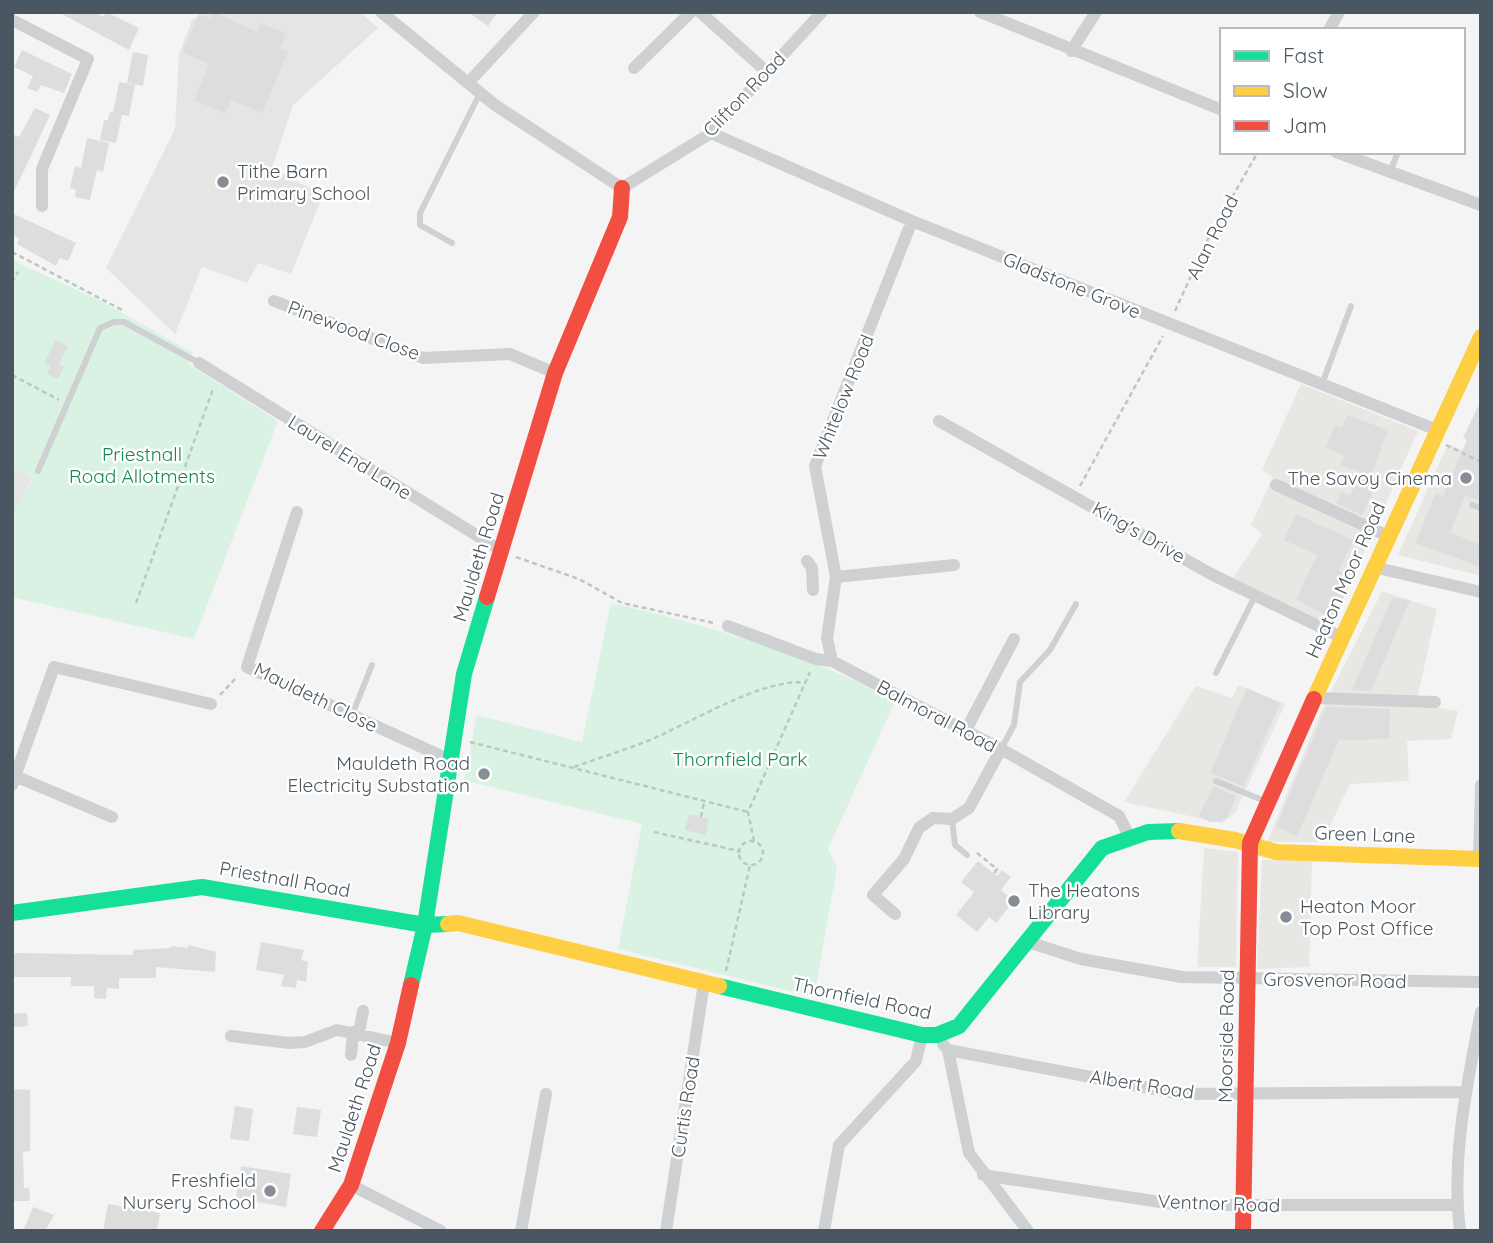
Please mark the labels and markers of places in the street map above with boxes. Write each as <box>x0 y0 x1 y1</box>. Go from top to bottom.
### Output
place label: Tithe Barn Primary School <box>237 159 370 205</box>
marker: Tithe Barn Primary School <box>215 174 231 190</box>
place label: The Savoy Cinema <box>1287 466 1452 490</box>
marker: The Savoy Cinema <box>1458 470 1474 486</box>
place label: Mauldeth Road Electricity Substation <box>287 751 470 797</box>
marker: Mauldeth Road Electricity Substation <box>476 766 492 782</box>
place label: The Heatons Library <box>1028 878 1140 924</box>
marker: The Heatons Library <box>1006 893 1022 909</box>
place label: Heaton Moor Top Post Office <box>1300 894 1433 940</box>
marker: Heaton Moor Top Post Office <box>1278 909 1294 925</box>
place label: Freshfield Nursery School <box>122 1168 256 1214</box>
marker: Freshfield Nursery School <box>262 1183 278 1199</box>

